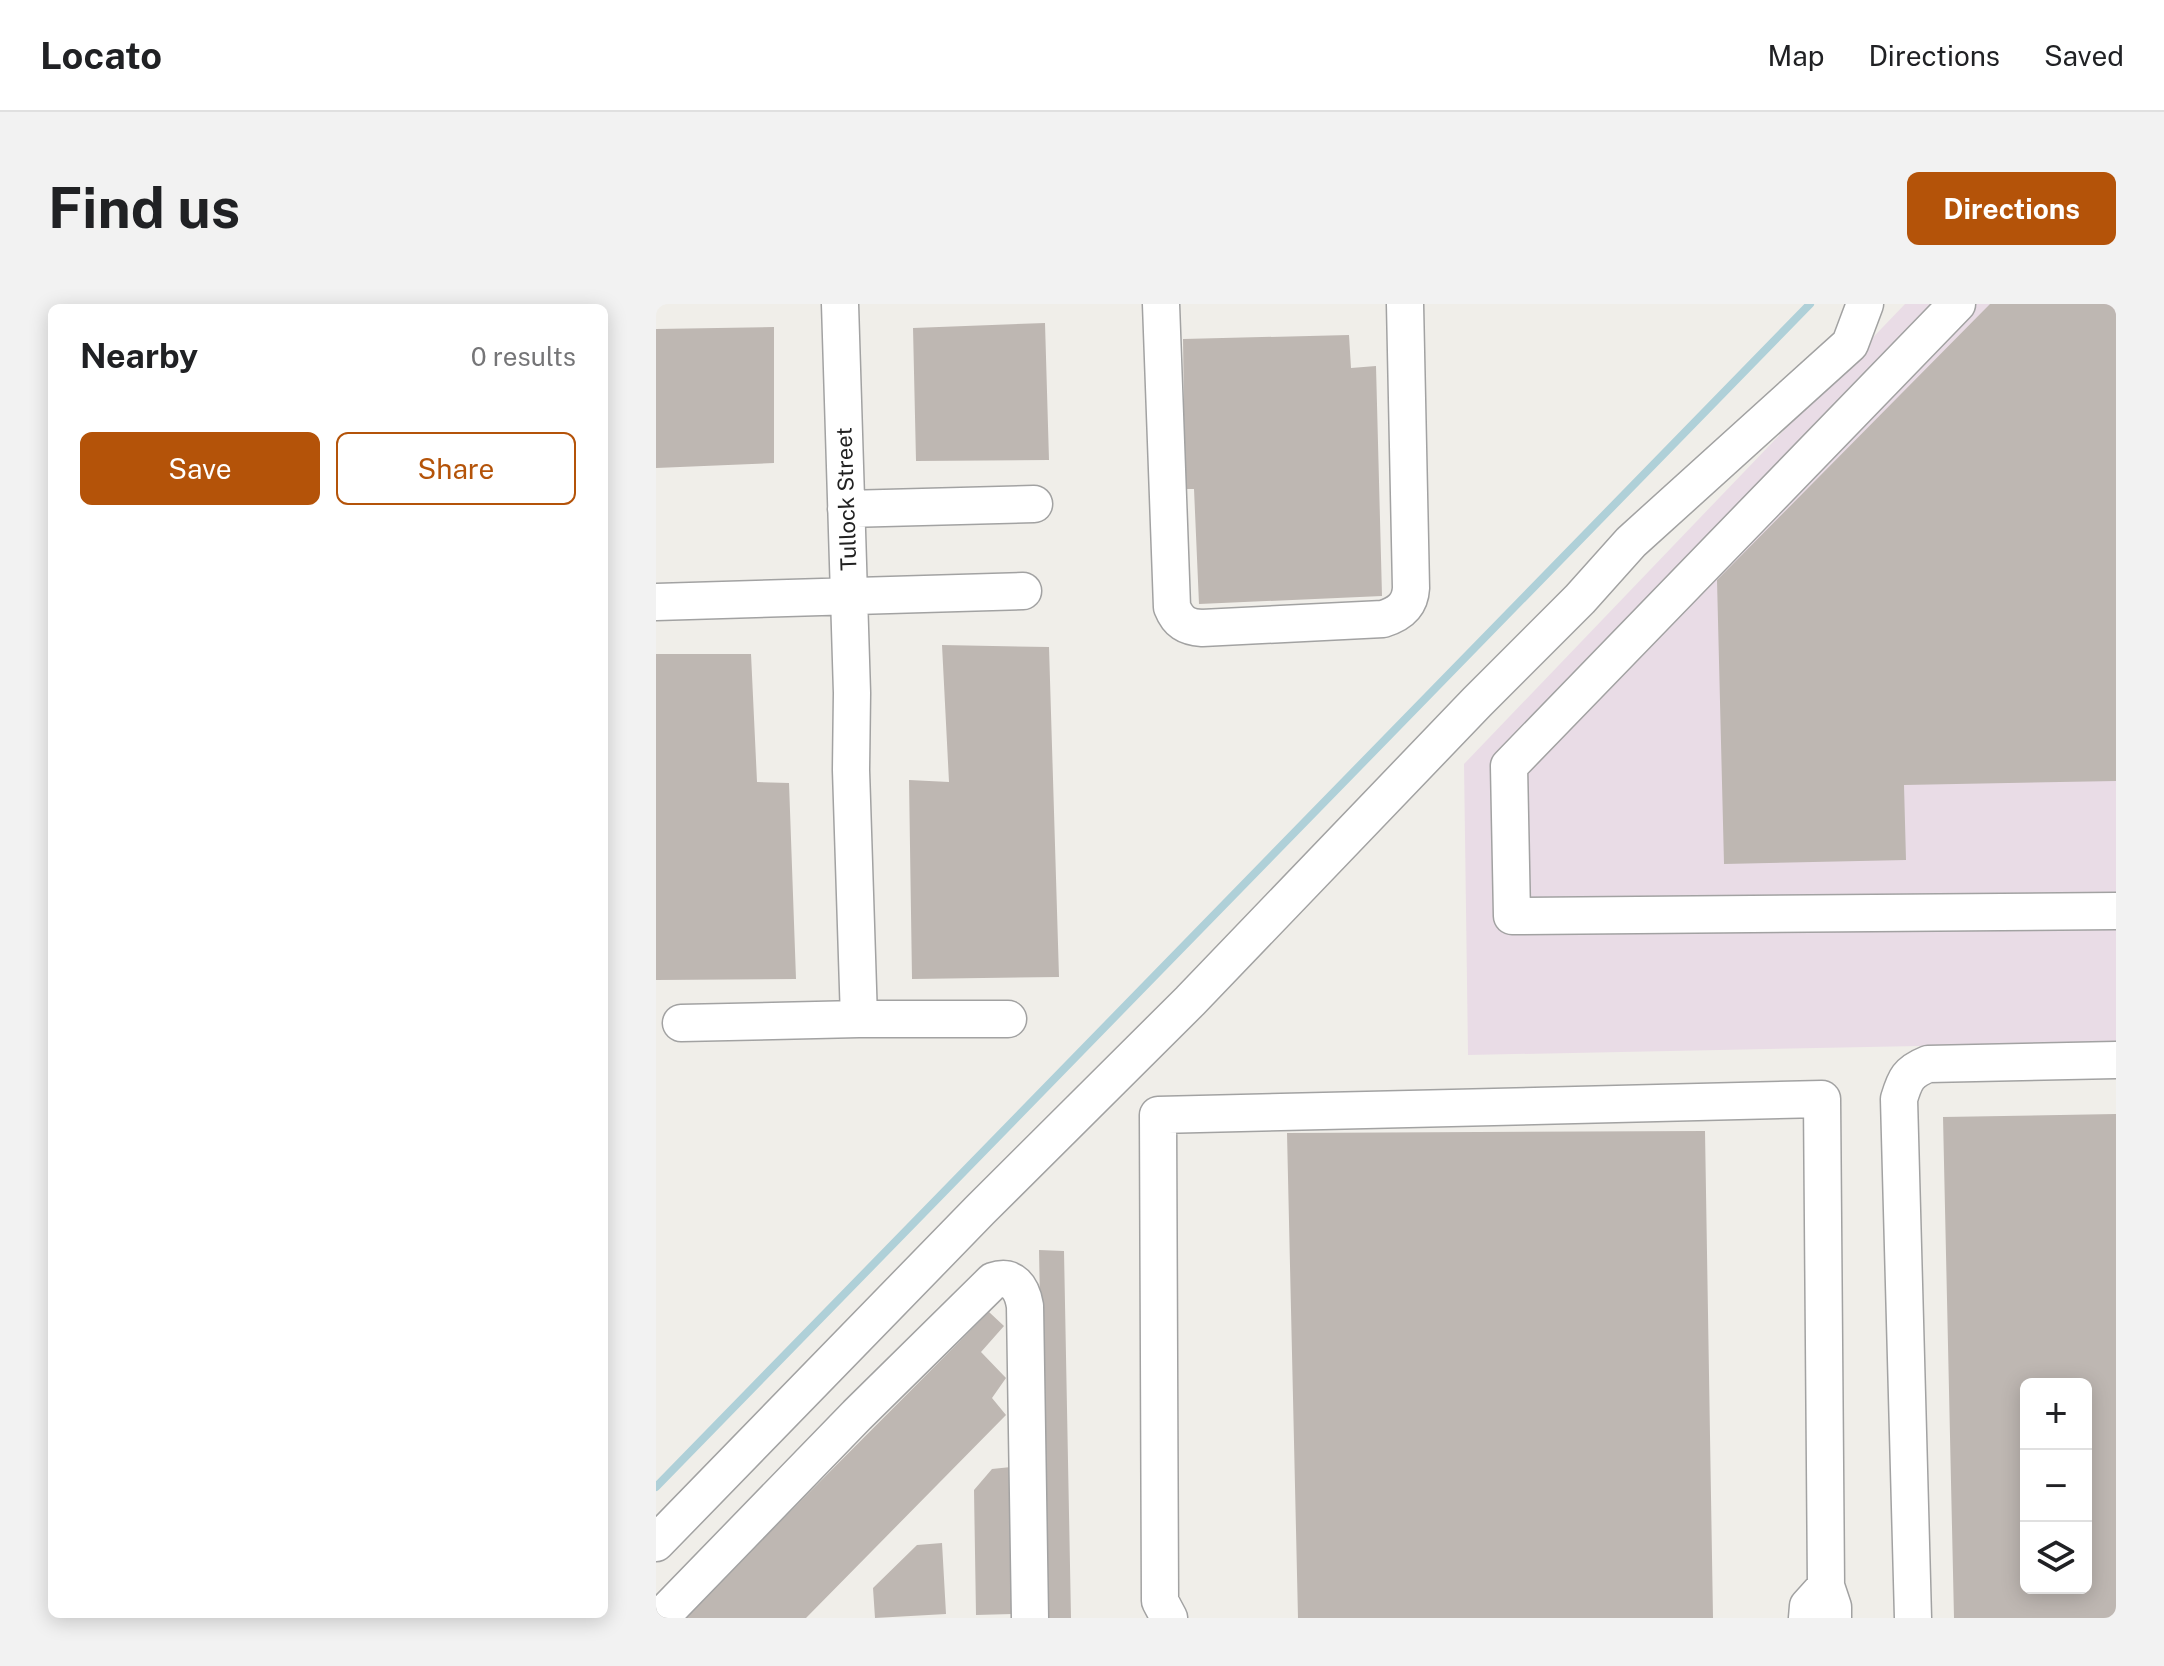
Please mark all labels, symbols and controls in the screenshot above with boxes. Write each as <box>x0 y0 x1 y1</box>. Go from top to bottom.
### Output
text: Locato <box>40 33 162 78</box>
text: Map <box>1768 39 1824 72</box>
text: Directions <box>1868 39 2000 72</box>
text: Saved <box>2044 39 2124 72</box>
button: Directions <box>1907 172 2116 245</box>
text: Find us <box>48 175 240 241</box>
text: Nearby <box>80 336 198 376</box>
text: 0 results <box>471 341 576 372</box>
street label: Tullock Street <box>831 427 861 571</box>
button: Save <box>80 432 320 505</box>
button: Share <box>336 432 576 505</box>
map controls <box>2020 1378 2092 1594</box>
button: + <box>2020 1378 2092 1450</box>
button: − <box>2020 1450 2092 1522</box>
button: layers <box>2020 1522 2092 1594</box>

